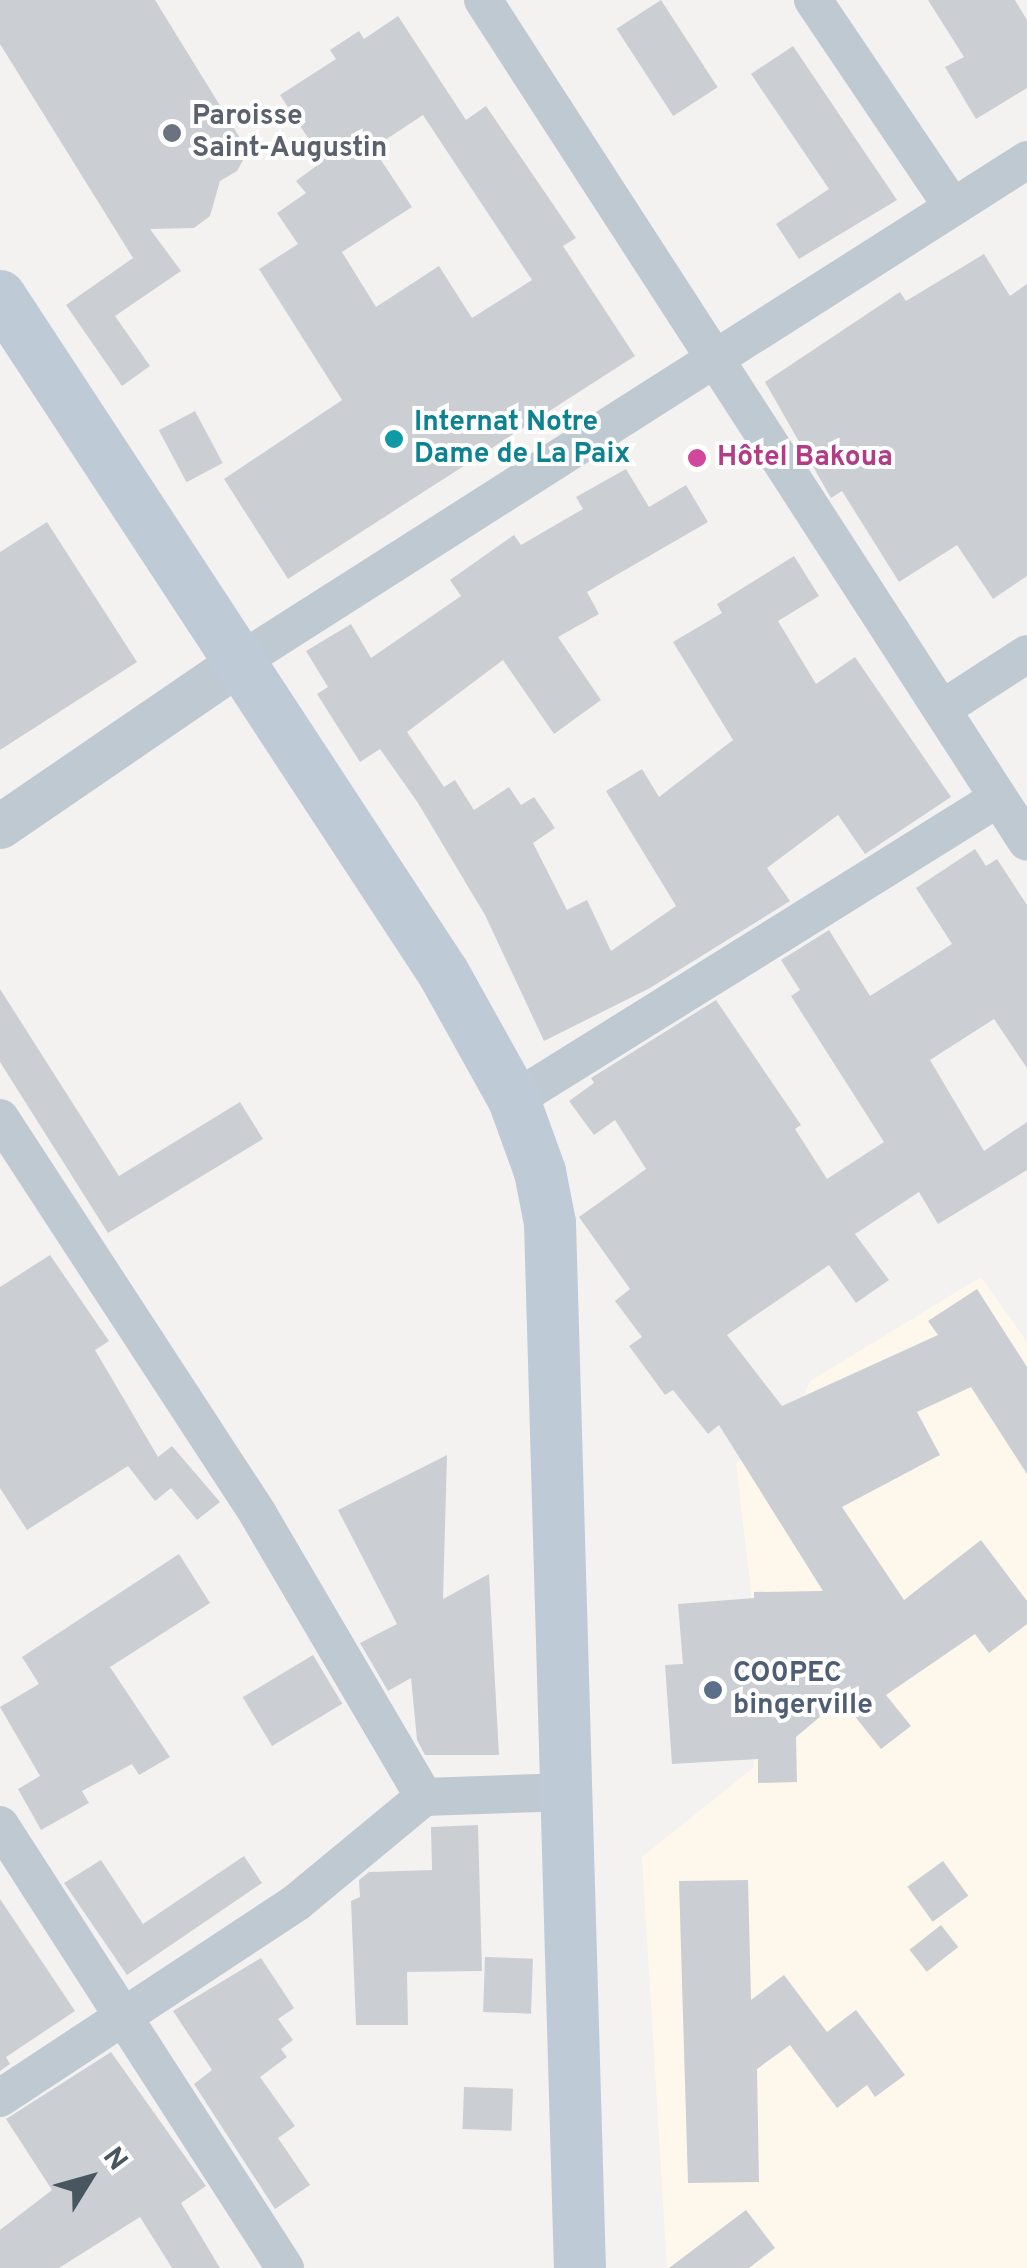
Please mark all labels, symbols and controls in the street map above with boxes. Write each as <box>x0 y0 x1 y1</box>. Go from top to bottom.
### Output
place label: Paroisse Saint-Augustin <box>192 100 387 166</box>
marker: Paroisse Saint-Augustin <box>161 122 183 144</box>
place label: Internat Notre Dame de La Paix <box>414 406 631 472</box>
marker: Internat Notre Dame de La Paix <box>383 428 405 450</box>
place label: Hôtel Bakoua <box>717 441 893 475</box>
marker: Hôtel Bakoua <box>686 447 708 469</box>
place label: CO0PEC bingerville <box>733 1657 873 1723</box>
marker: CO0PEC bingerville <box>702 1679 724 1701</box>
north arrow <box>40 2128 140 2228</box>
text: N <box>94 2141 134 2179</box>

